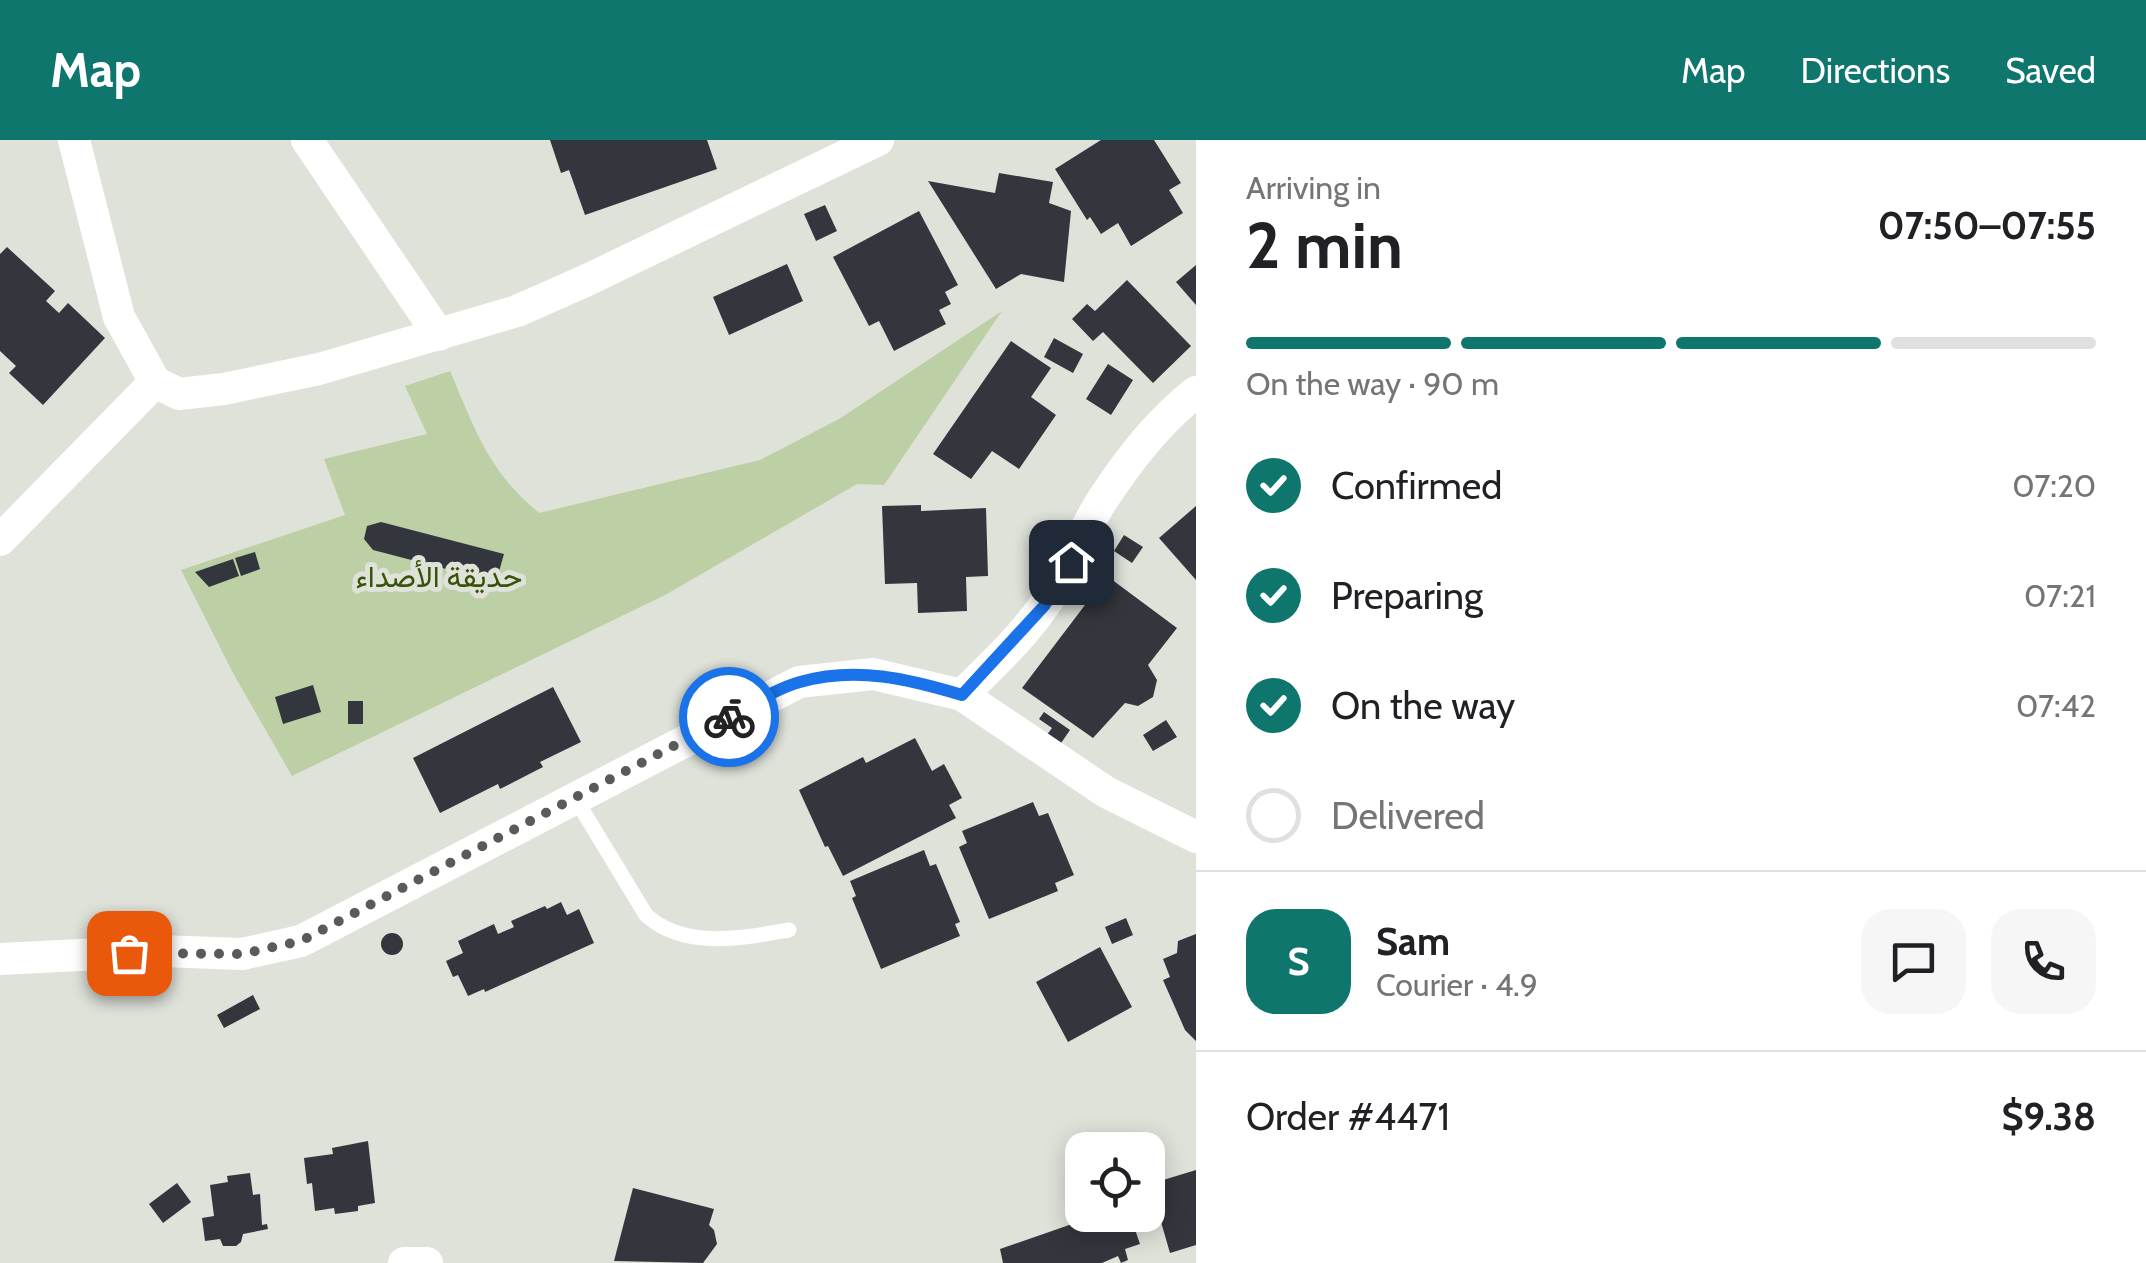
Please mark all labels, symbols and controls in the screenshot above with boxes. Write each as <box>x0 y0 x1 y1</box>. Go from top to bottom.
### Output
text: Map <box>50 41 141 99</box>
text: Map <box>1681 49 1746 92</box>
text: Directions <box>1801 49 1950 92</box>
text: Saved <box>2005 49 2096 92</box>
text: Arriving in <box>1246 168 1381 207</box>
text: 07:50–07:55 <box>1878 202 2096 249</box>
text: 2 min <box>1246 205 1403 284</box>
text: On the way · 90 m <box>1246 364 1499 403</box>
icon: check <box>1246 458 1301 513</box>
text: Confirmed <box>1331 462 1502 509</box>
text: 07:20 <box>2012 466 2096 505</box>
pin <box>1029 520 1114 605</box>
icon: home <box>1044 535 1099 590</box>
park label: حديقة الأصداء <box>356 558 522 595</box>
icon: check <box>1246 568 1301 623</box>
text: Preparing <box>1331 572 1483 619</box>
text: 07:21 <box>2024 576 2096 615</box>
courier <box>679 667 779 767</box>
icon: check <box>1246 678 1301 733</box>
text: On the way <box>1331 682 1515 729</box>
text: 07:42 <box>2016 686 2096 725</box>
icon: bike <box>702 690 757 745</box>
text: Delivered <box>1331 792 1485 839</box>
button: chat <box>1861 909 1966 1014</box>
button: phone <box>1991 909 2096 1014</box>
pin <box>87 911 172 996</box>
text: Sam <box>1376 918 1450 965</box>
icon: bag <box>102 926 157 981</box>
text: S <box>1287 938 1310 985</box>
text: Courier · 4.9 <box>1376 965 1538 1004</box>
text: Order #4471 <box>1246 1093 1450 1140</box>
text: $9.38 <box>2001 1093 2096 1140</box>
map controls <box>1065 1132 1165 1232</box>
button: locate <box>1065 1132 1165 1232</box>

